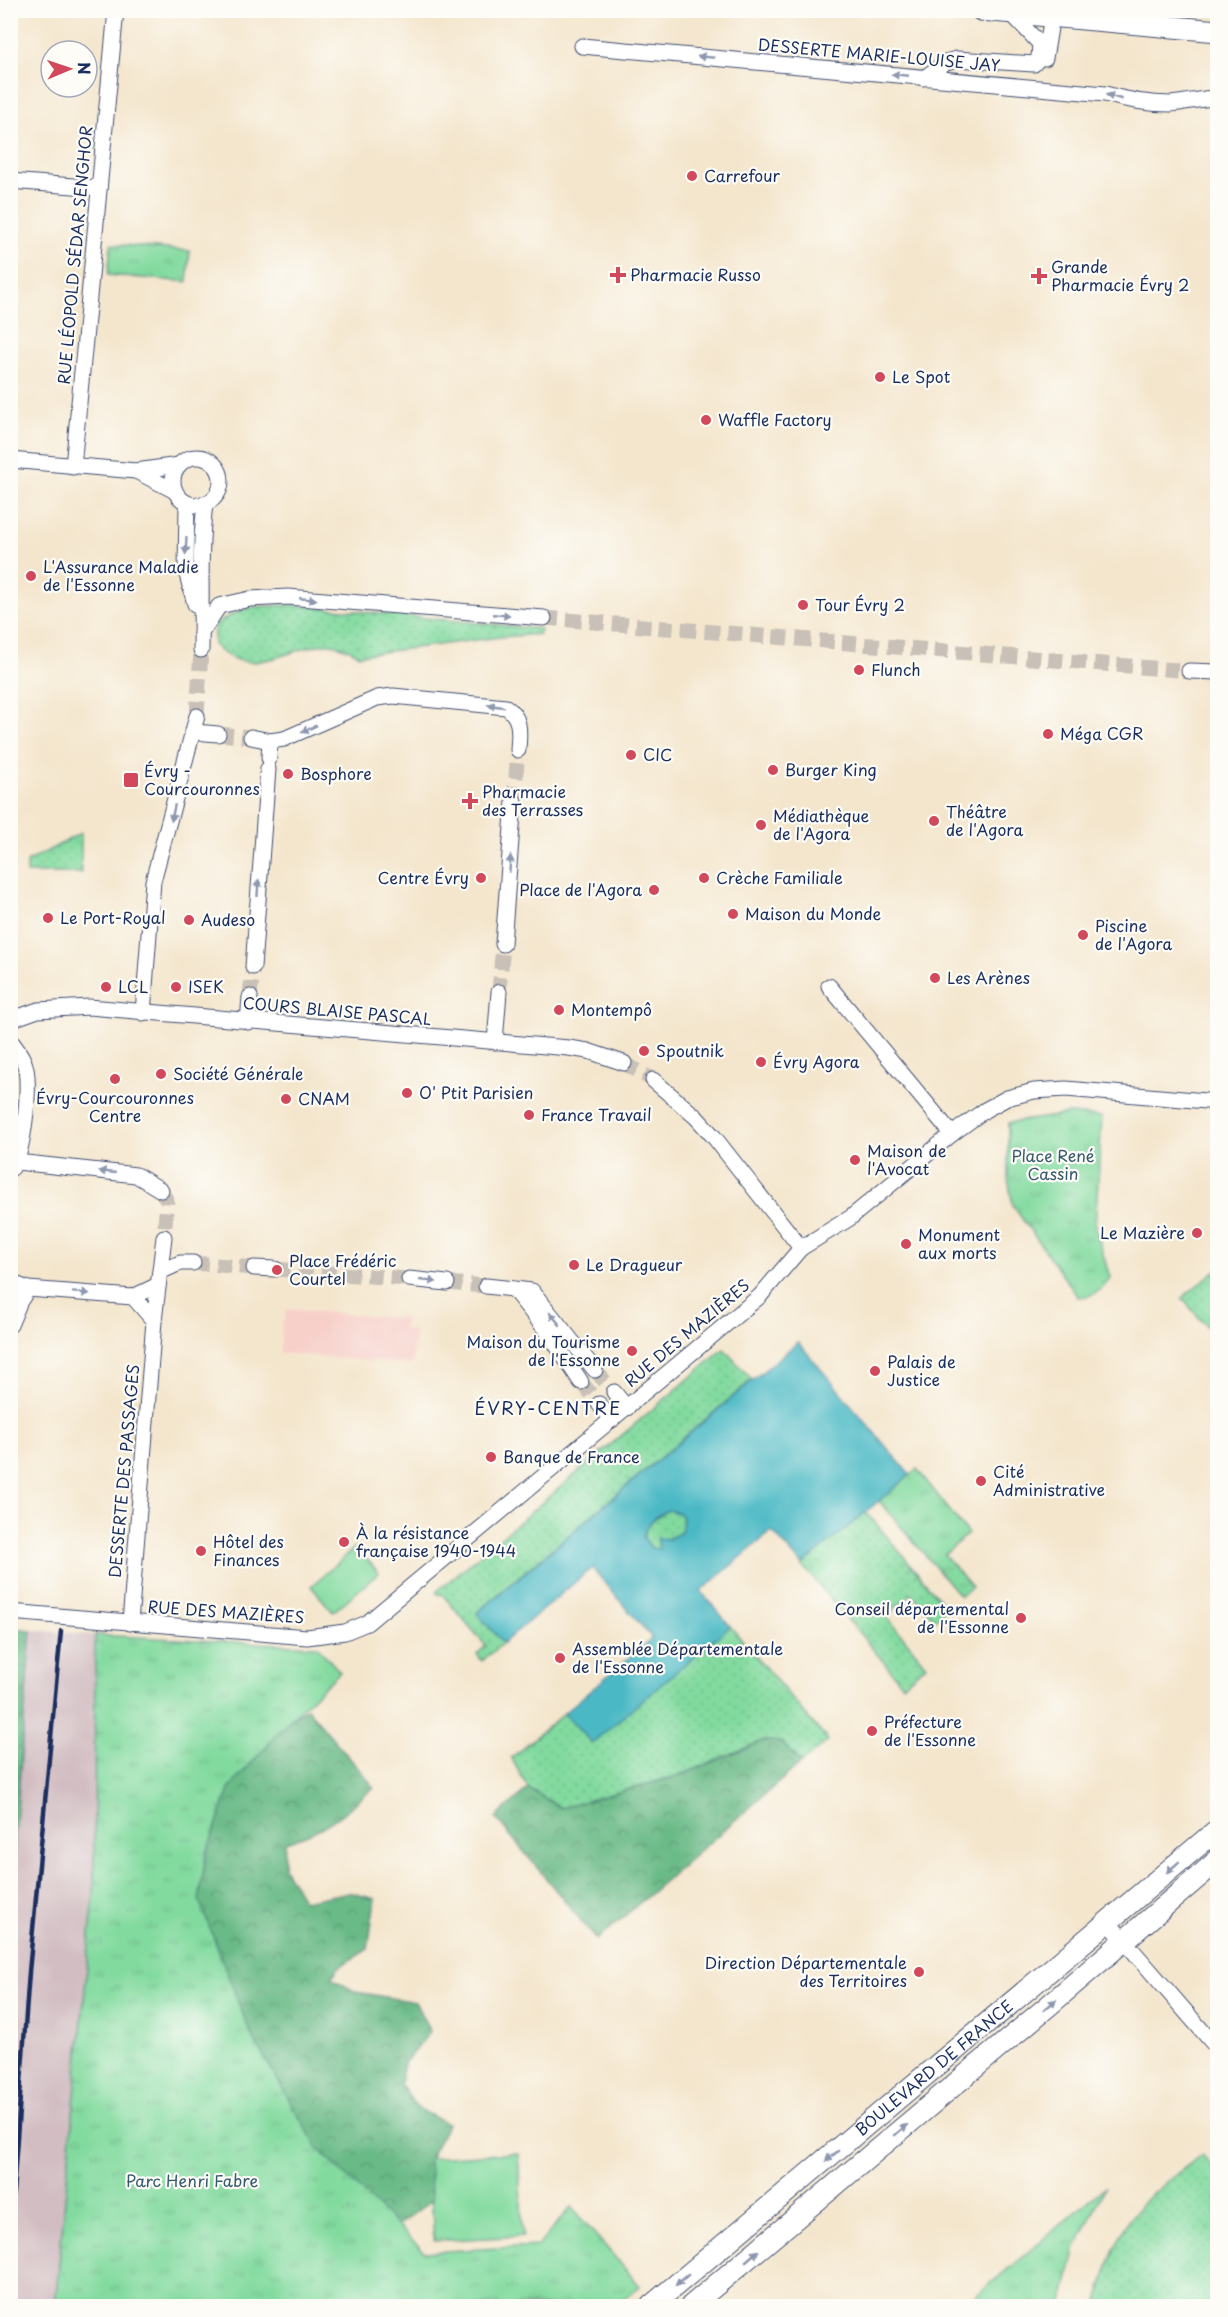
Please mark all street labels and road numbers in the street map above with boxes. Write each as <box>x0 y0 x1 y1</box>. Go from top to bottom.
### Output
street label: DESSERTE MARIE-LOUISE JAY <box>757 31 1002 77</box>
street label: RUE LÉOPOLD SÉDAR SENGHOR <box>51 124 97 385</box>
street label: COURS BLAISE PASCAL <box>242 990 432 1030</box>
street label: RUE DES MAZIÈRES <box>618 1273 754 1392</box>
street label: DESSERTE DES PASSAGES <box>102 1363 144 1579</box>
street label: RUE DES MAZIÈRES <box>147 1594 305 1628</box>
street label: BOULEVARD DE FRANCE <box>849 1993 1018 2141</box>

